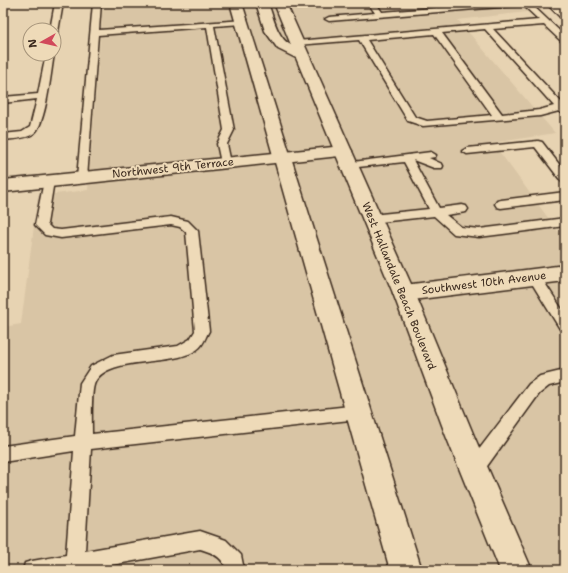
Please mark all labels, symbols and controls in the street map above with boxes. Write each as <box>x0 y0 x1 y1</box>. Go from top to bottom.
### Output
north arrow <box>22 22 62 62</box>
text: N <box>25 38 41 49</box>
street label: Northwest 9th Terrace <box>111 154 235 182</box>
street label: West Hallandale Beach Boulevard <box>358 200 440 372</box>
street label: Southwest 10th Avenue <box>421 268 547 298</box>

